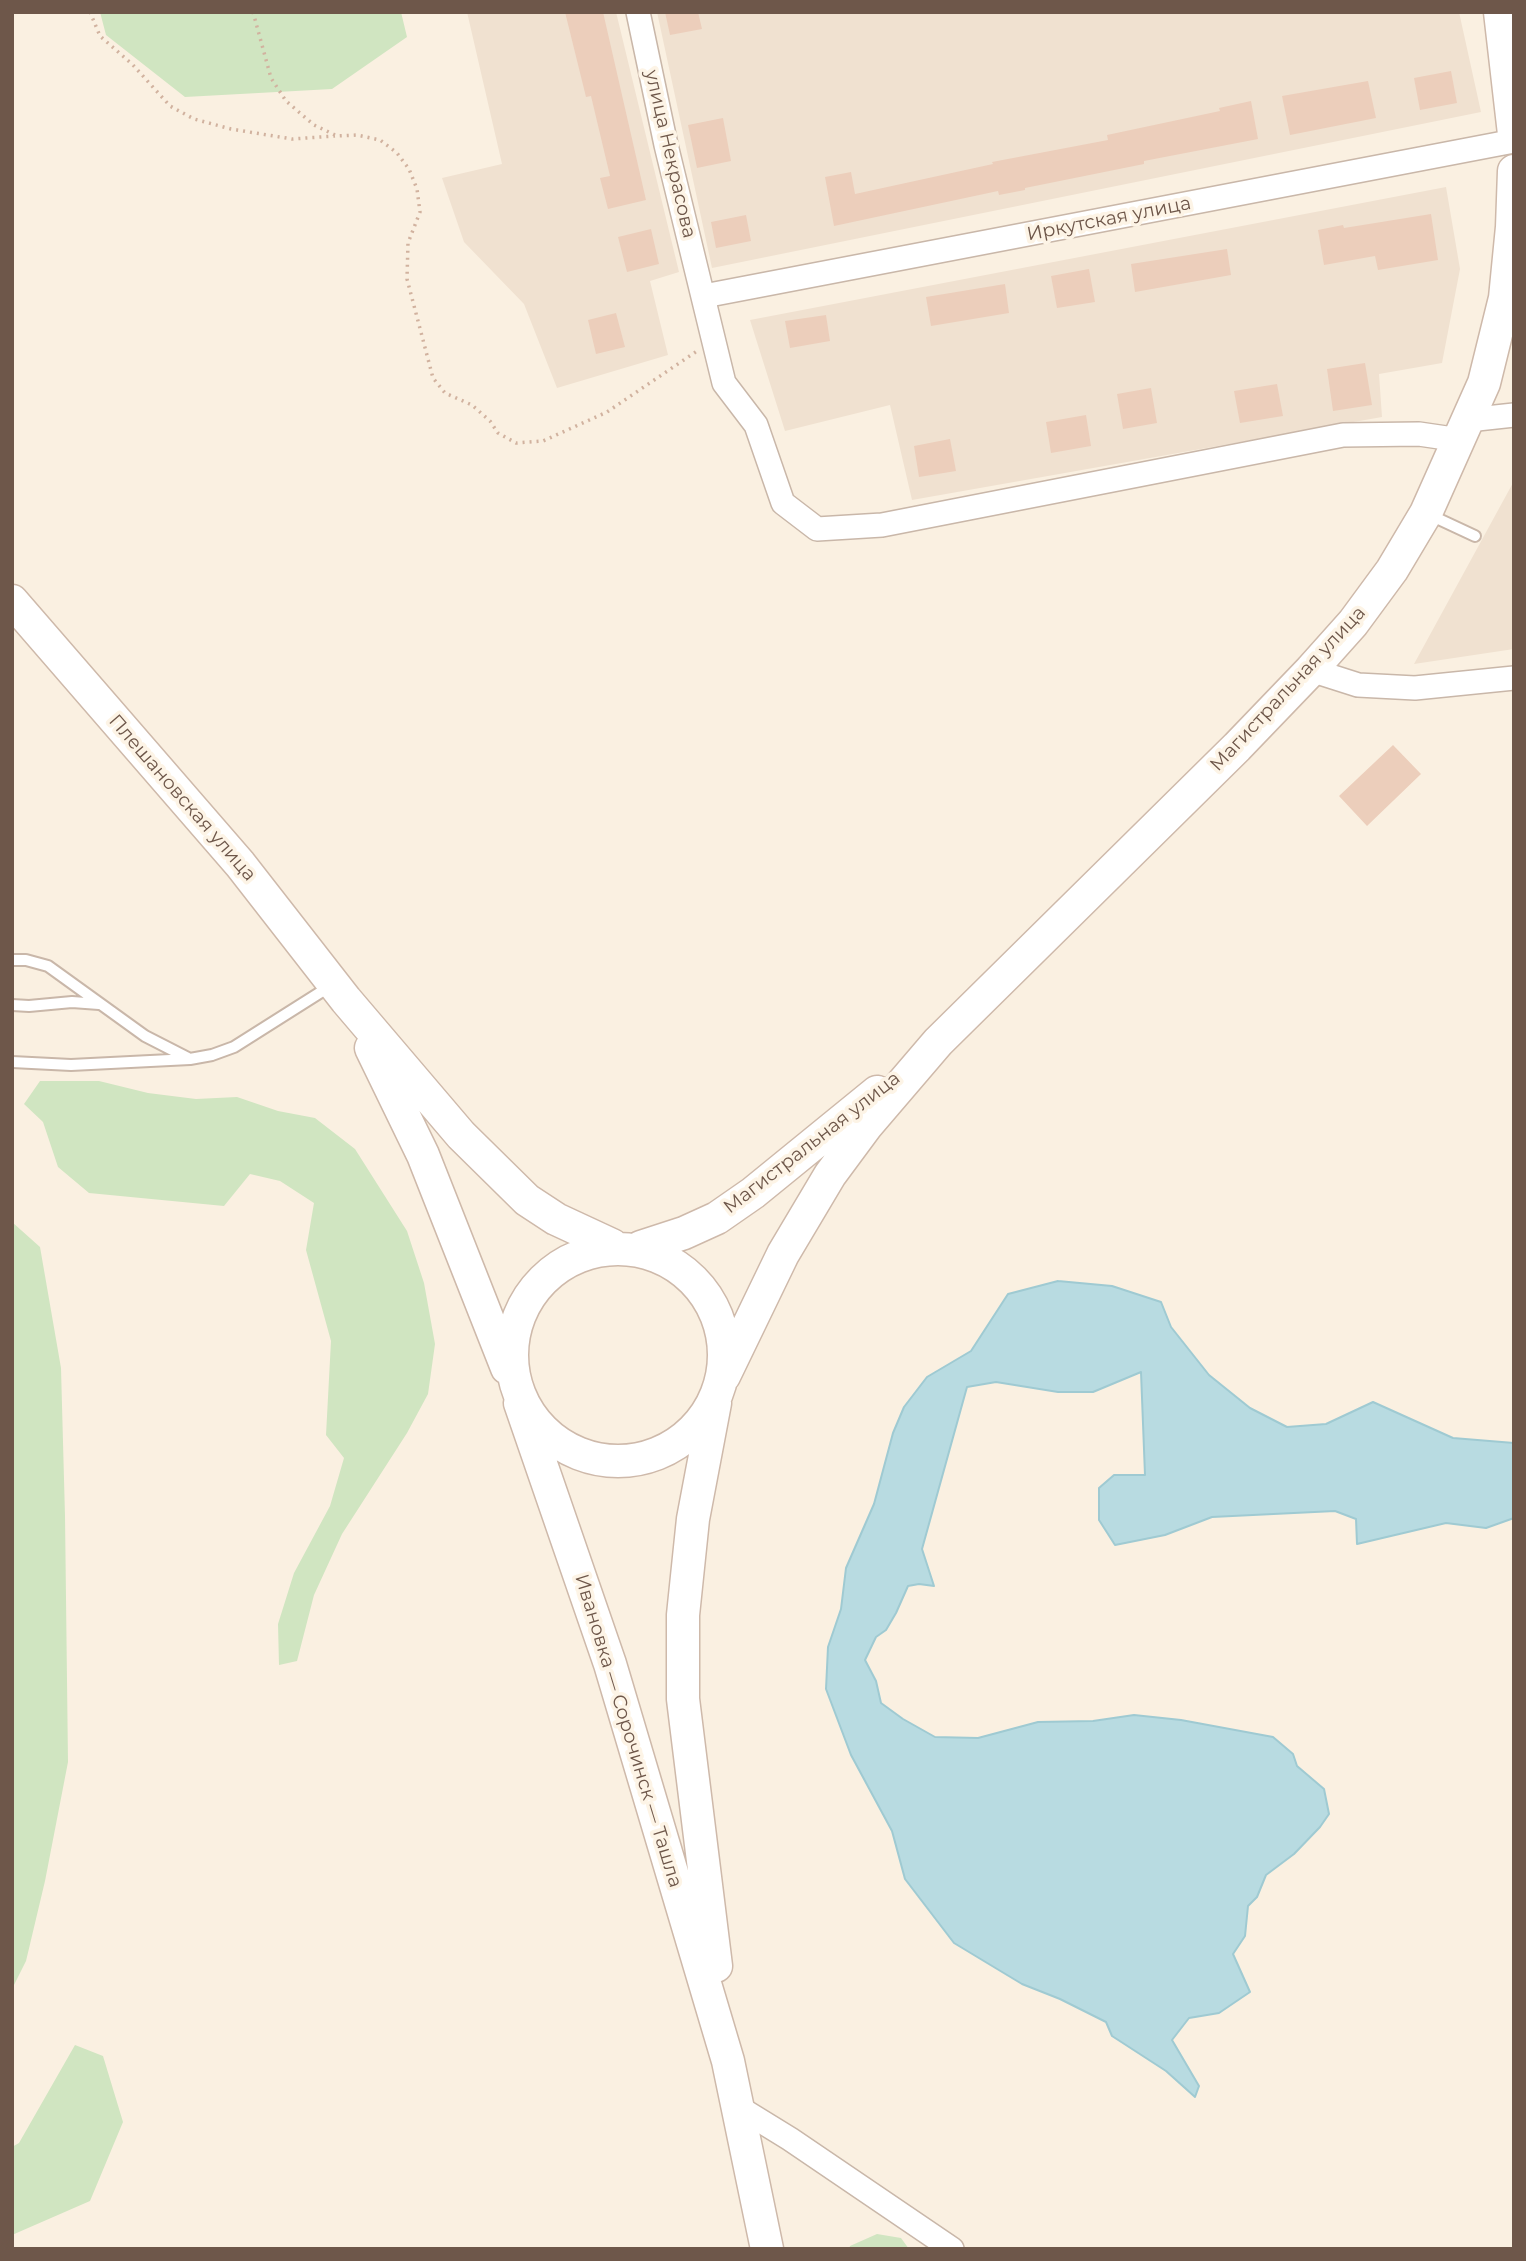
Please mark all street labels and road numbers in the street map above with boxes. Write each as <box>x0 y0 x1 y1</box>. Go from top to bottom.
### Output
street label: улица Некрасова <box>640 68 700 240</box>
street label: Иркутская улица <box>1025 192 1193 246</box>
street label: Магистральная улица <box>1206 602 1370 776</box>
street label: Плешановская улица <box>104 710 260 886</box>
street label: Магистральная улица <box>719 1067 905 1219</box>
street label: Ивановка — Сорочинск — Ташла <box>569 1572 687 1890</box>

